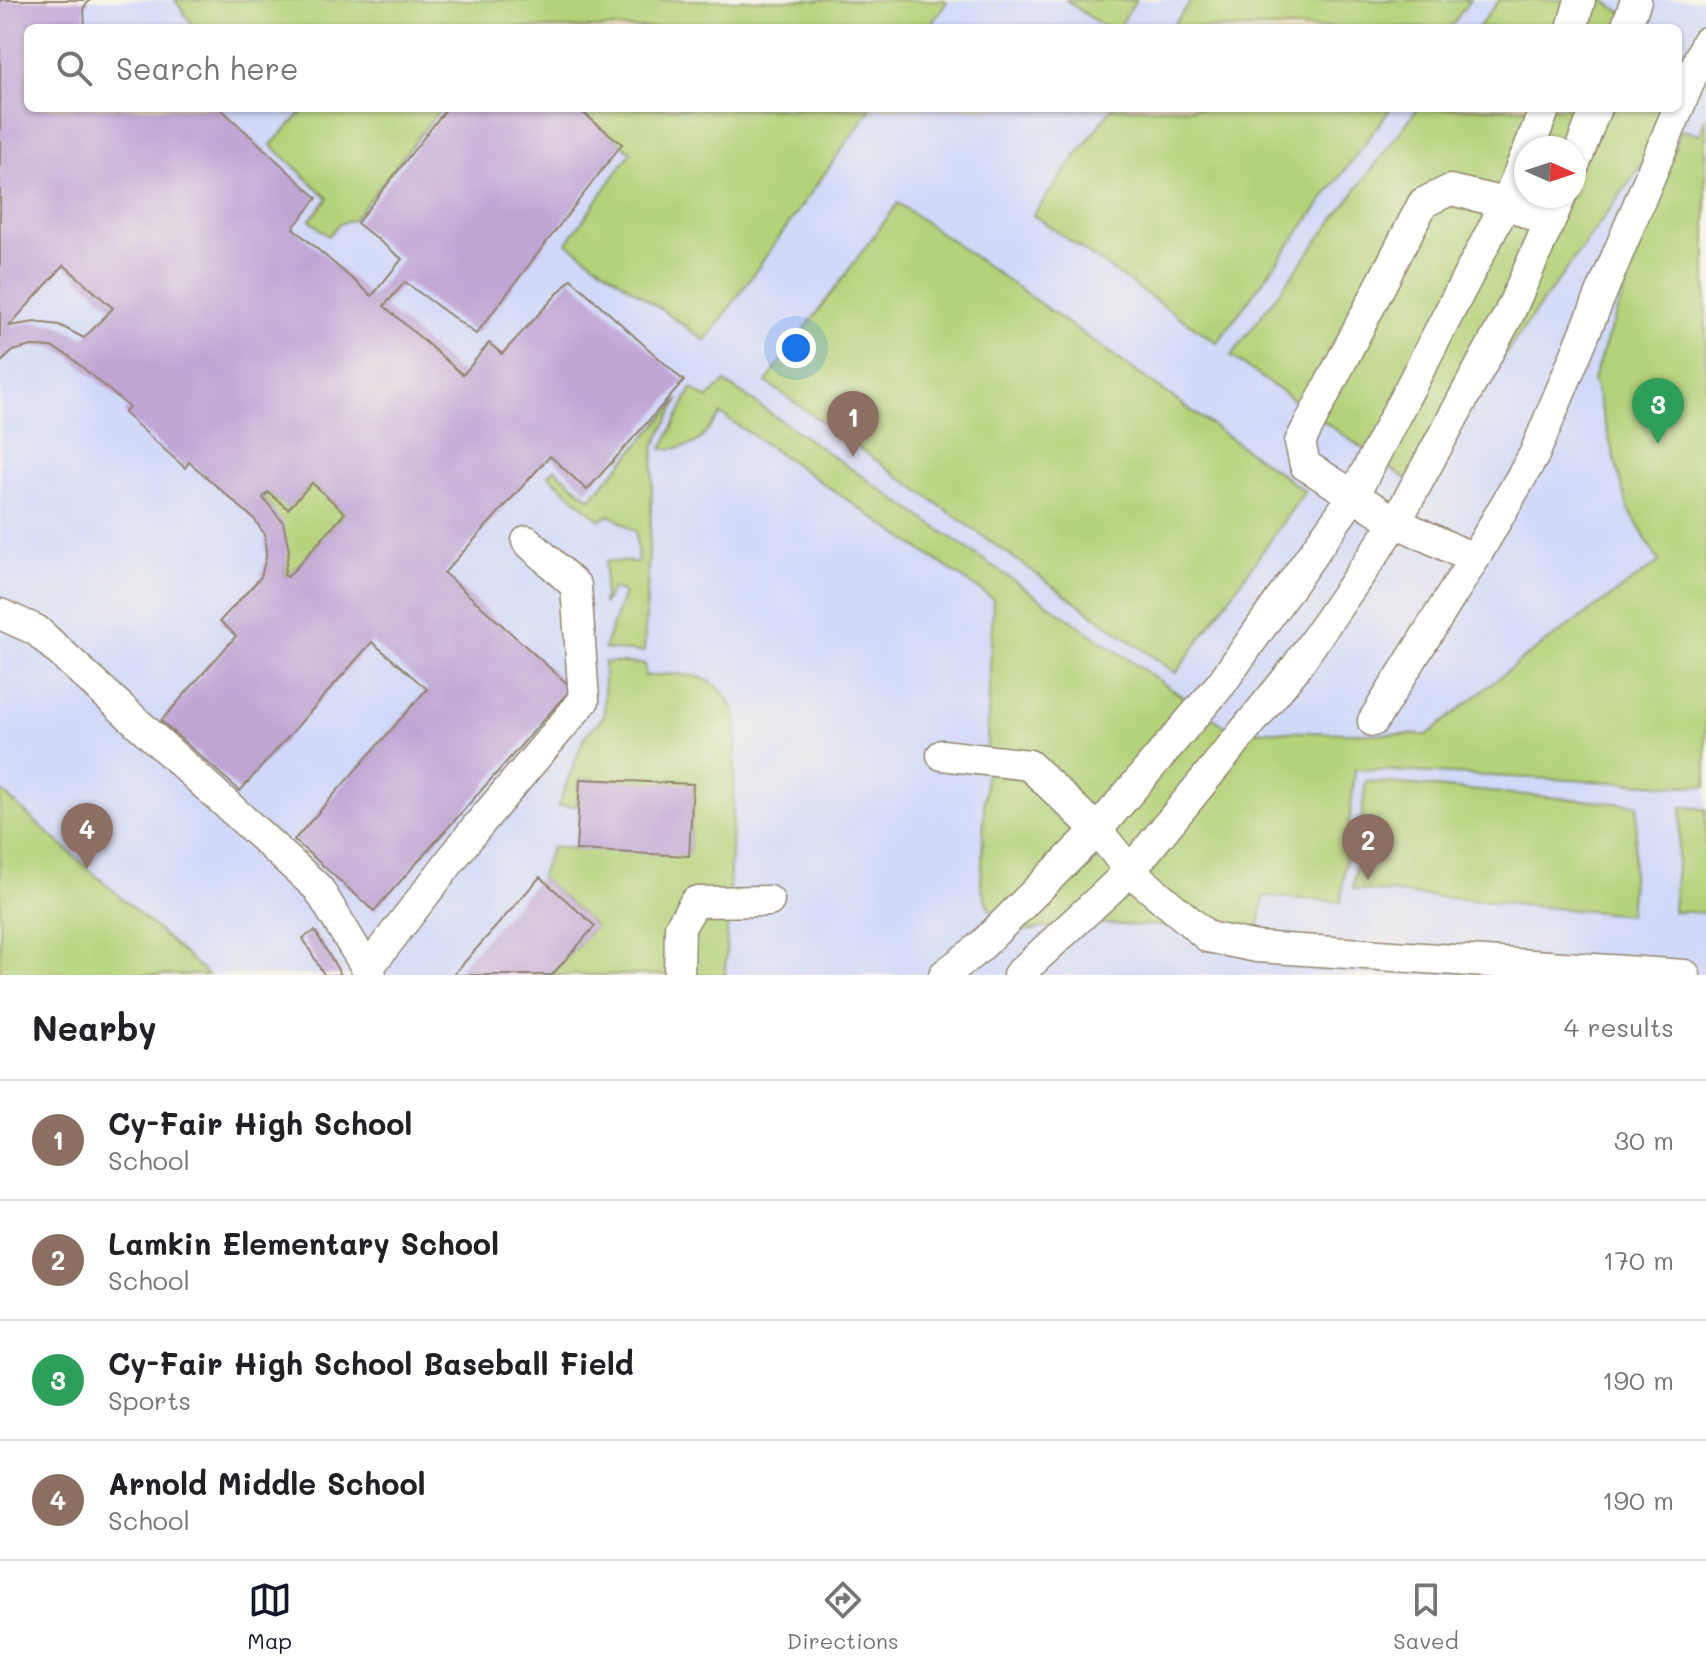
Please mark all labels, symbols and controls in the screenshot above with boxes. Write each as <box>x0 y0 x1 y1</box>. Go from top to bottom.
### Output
search box <box>24 24 1682 112</box>
icon: search <box>52 46 96 90</box>
text: Search here <box>116 48 299 88</box>
north arrow <box>1514 136 1586 208</box>
your location <box>776 328 816 368</box>
pin: 3 <box>1632 378 1684 444</box>
pin: 1 <box>827 391 879 457</box>
pin: 4 <box>61 803 113 869</box>
pin: 2 <box>1342 814 1394 880</box>
text: Nearby <box>32 1005 157 1050</box>
text: 4 results <box>1564 1010 1674 1044</box>
text: Cy-Fair High School <box>108 1103 412 1143</box>
text: 1 <box>52 1123 64 1157</box>
text: 30 m <box>1614 1123 1674 1157</box>
text: School <box>108 1143 190 1177</box>
text: Lamkin Elementary School <box>108 1223 499 1263</box>
text: 2 <box>51 1243 65 1277</box>
text: 170 m <box>1603 1243 1674 1277</box>
text: School <box>108 1263 190 1297</box>
text: Cy-Fair High School Baseball Field <box>108 1343 634 1383</box>
text: 3 <box>50 1363 66 1397</box>
text: 190 m <box>1602 1363 1674 1397</box>
text: Sports <box>108 1383 191 1417</box>
text: Arnold Middle School <box>108 1463 426 1503</box>
text: 4 <box>50 1483 66 1517</box>
text: 190 m <box>1602 1483 1674 1517</box>
text: School <box>108 1503 190 1537</box>
tab: Map <box>247 1578 292 1655</box>
tab: Directions <box>787 1578 899 1655</box>
tab: Saved <box>1393 1578 1459 1655</box>

